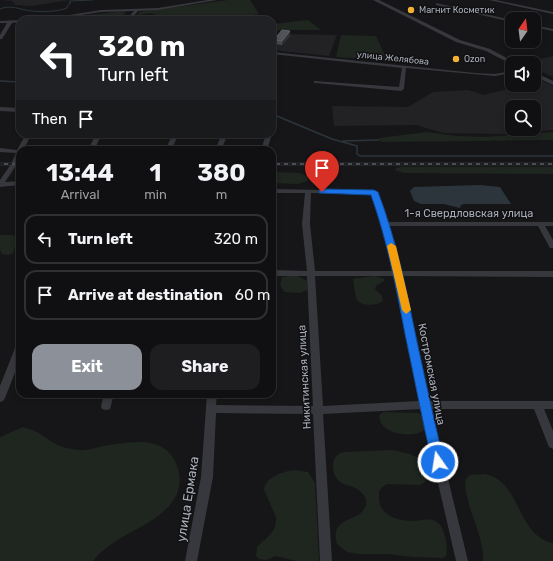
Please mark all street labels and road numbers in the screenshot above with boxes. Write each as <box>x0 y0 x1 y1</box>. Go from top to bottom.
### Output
street label: улица Желябова <box>356 49 430 67</box>
street label: 1-я Свердловская улица <box>405 207 533 220</box>
street label: Костромская улица <box>415 322 448 426</box>
street label: Никитинская улица <box>295 324 314 430</box>
street label: улица Ермака <box>173 455 202 543</box>

